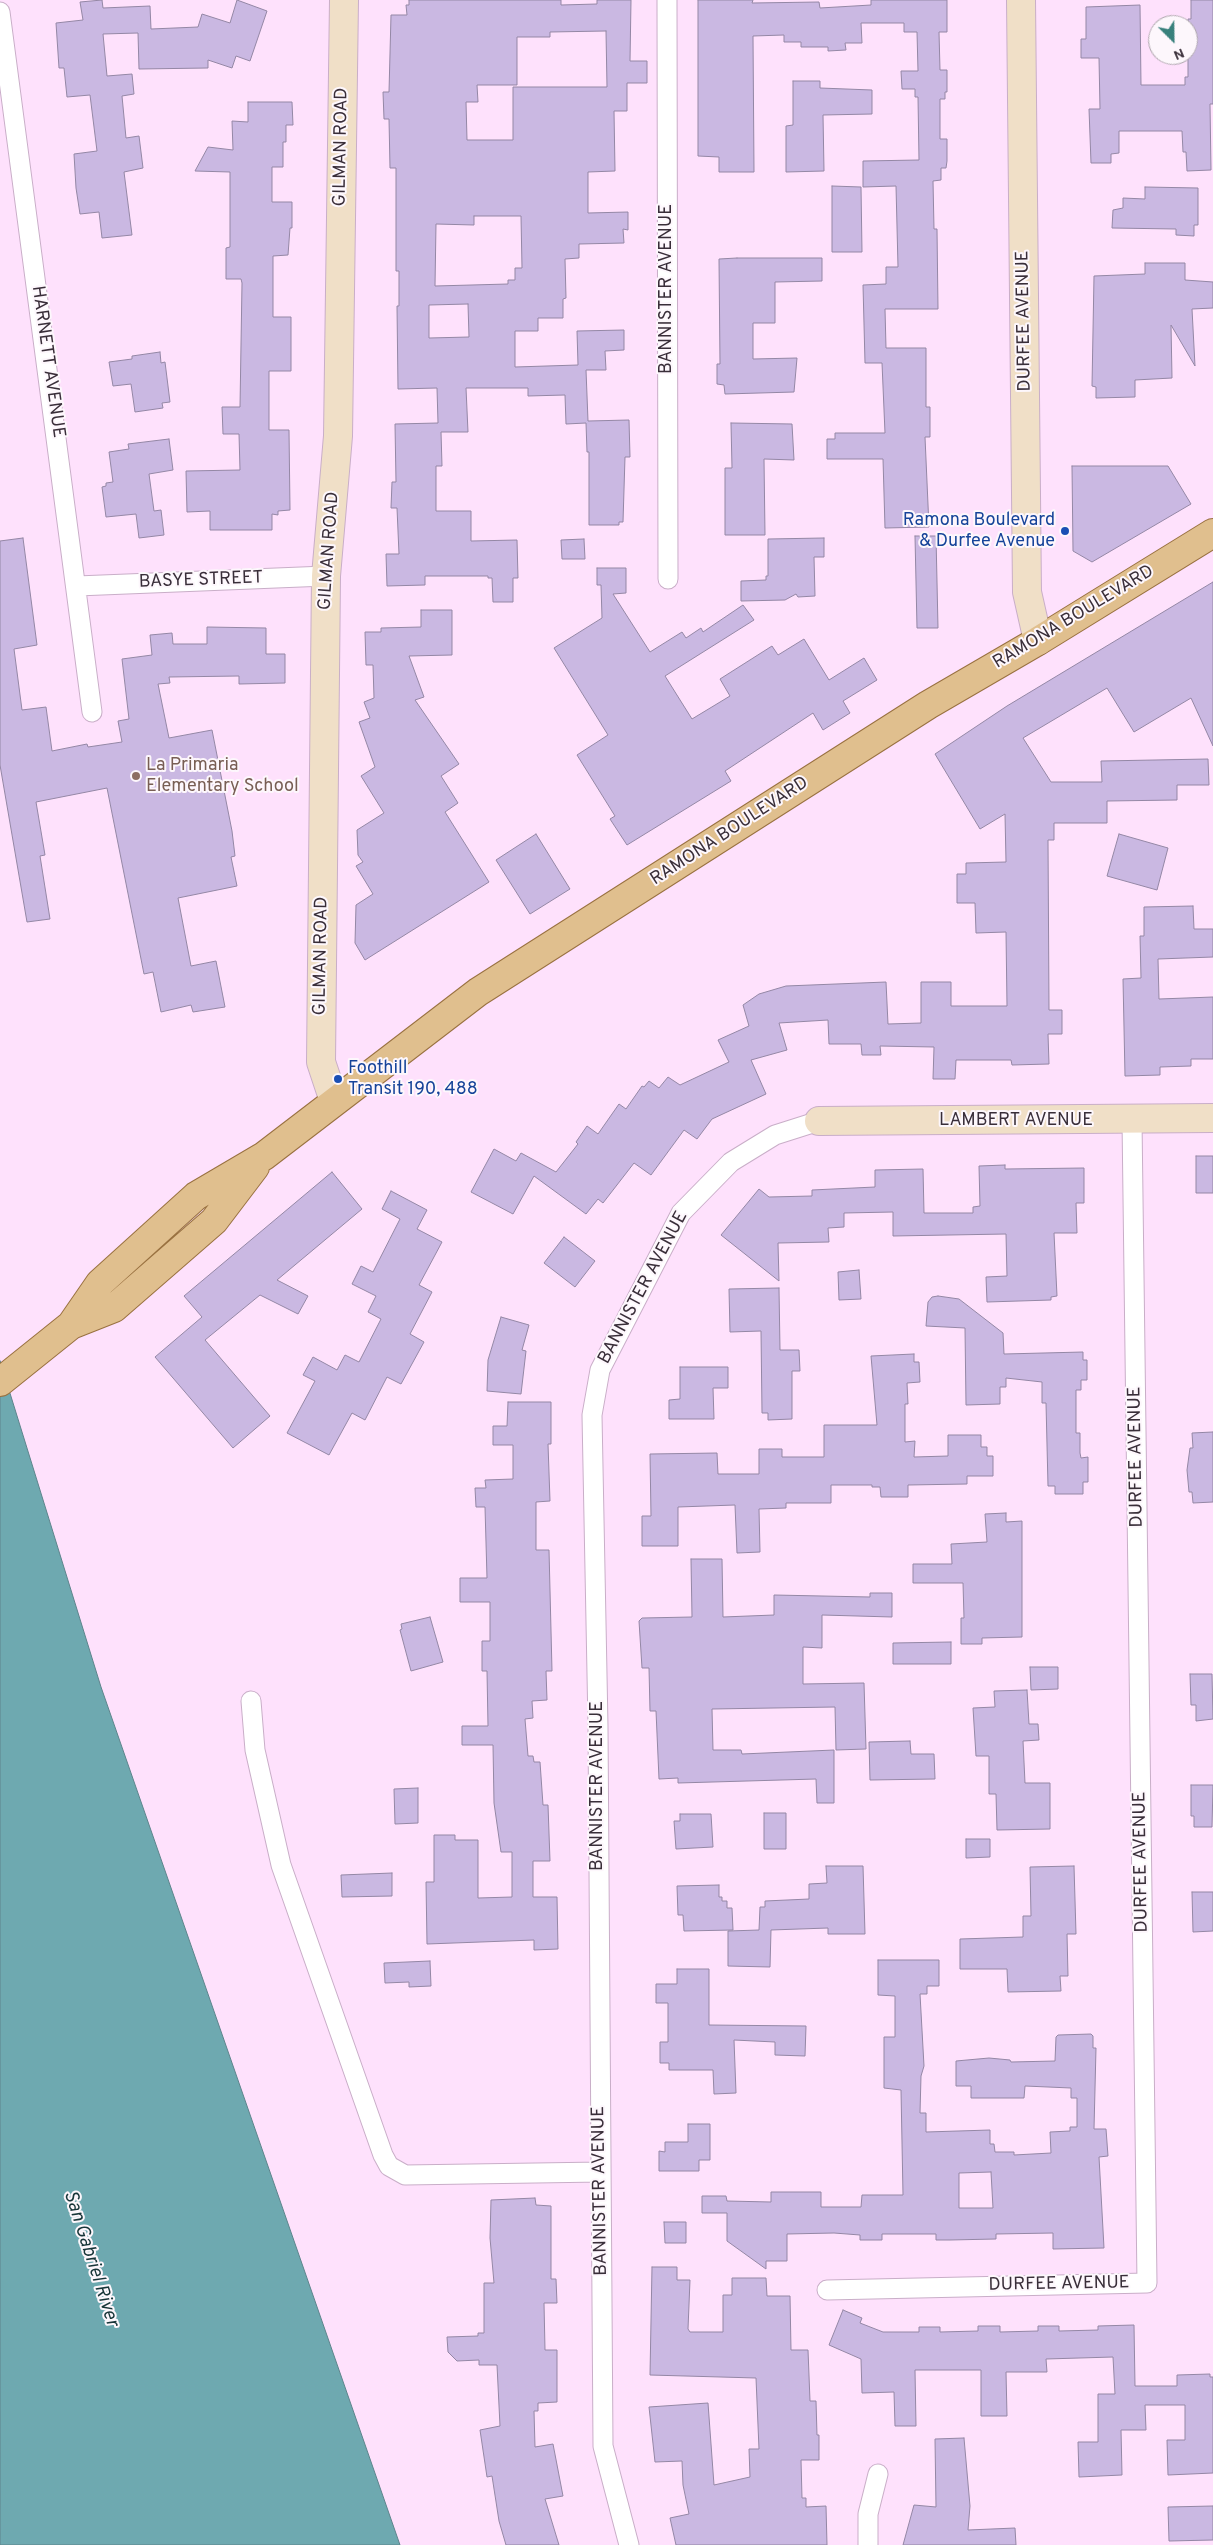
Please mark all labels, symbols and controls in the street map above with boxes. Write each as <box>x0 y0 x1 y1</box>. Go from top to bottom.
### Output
north arrow <box>1148 15 1198 65</box>
text: N <box>1171 44 1187 63</box>
street label: GILMAN ROAD <box>330 87 354 207</box>
street label: BANNISTER AVENUE <box>656 204 678 374</box>
street label: DURFEE AVENUE <box>1013 250 1037 392</box>
street label: HARNETT AVENUE <box>26 285 68 439</box>
street label: GILMAN ROAD <box>315 491 345 611</box>
place label: Ramona Boulevard & Durfee Avenue <box>903 510 1055 552</box>
marker: Ramona Boulevard & Durfee Avenue <box>1059 525 1071 537</box>
street label: RAMONA BOULEVARD <box>990 561 1158 675</box>
street label: BASYE STREET <box>139 568 263 594</box>
place label: La Primaria Elementary School <box>146 755 299 798</box>
marker: La Primaria Elementary School <box>130 770 142 782</box>
street label: RAMONA BOULEVARD <box>647 773 813 891</box>
street label: GILMAN ROAD <box>310 896 334 1016</box>
place label: Foothill Transit 190, 488 <box>348 1058 478 1100</box>
marker: Foothill Transit 190, 488 <box>332 1073 344 1085</box>
street label: LAMBERT AVENUE <box>939 1110 1093 1132</box>
street label: BANNISTER AVENUE <box>595 1208 693 1368</box>
street label: DURFEE AVENUE <box>1125 1386 1149 1528</box>
street label: BANNISTER AVENUE <box>587 1701 609 1871</box>
street label: DURFEE AVENUE <box>1130 1791 1154 1933</box>
street label: BANNISTER AVENUE <box>589 2106 613 2276</box>
water label: San Gabriel River <box>57 2188 123 2330</box>
street label: DURFEE AVENUE <box>988 2273 1130 2297</box>

